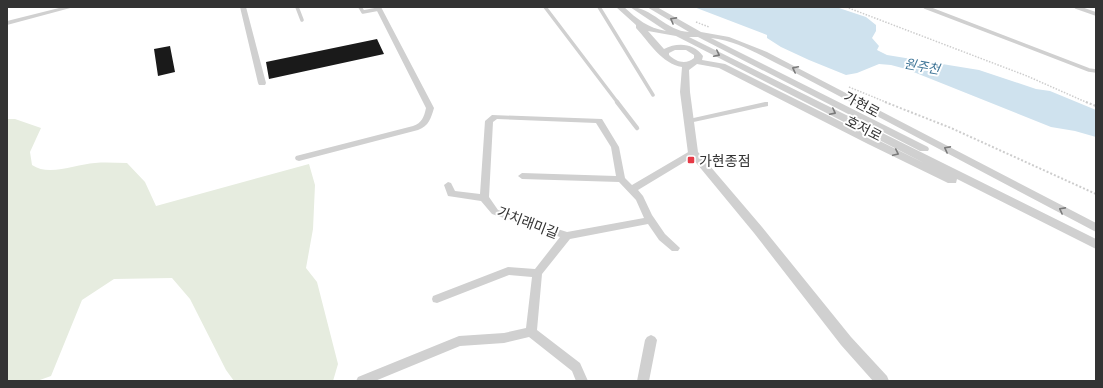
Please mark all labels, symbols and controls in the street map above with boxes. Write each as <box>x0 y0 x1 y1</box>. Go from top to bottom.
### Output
one-way arrow <box>670 17 678 24</box>
one-way arrow <box>712 49 720 57</box>
water label: 원주천 <box>903 54 942 78</box>
one-way arrow <box>791 66 799 74</box>
street label: 가현로 <box>840 87 884 122</box>
one-way arrow <box>829 108 836 115</box>
street label: 호저로 <box>842 111 886 145</box>
one-way arrow <box>944 147 951 154</box>
one-way arrow <box>891 148 899 156</box>
place label: 가현종점 <box>699 151 751 170</box>
marker: 가현종점 <box>686 155 696 165</box>
street label: 가치래미길 <box>495 202 561 242</box>
one-way arrow <box>1058 207 1066 215</box>

